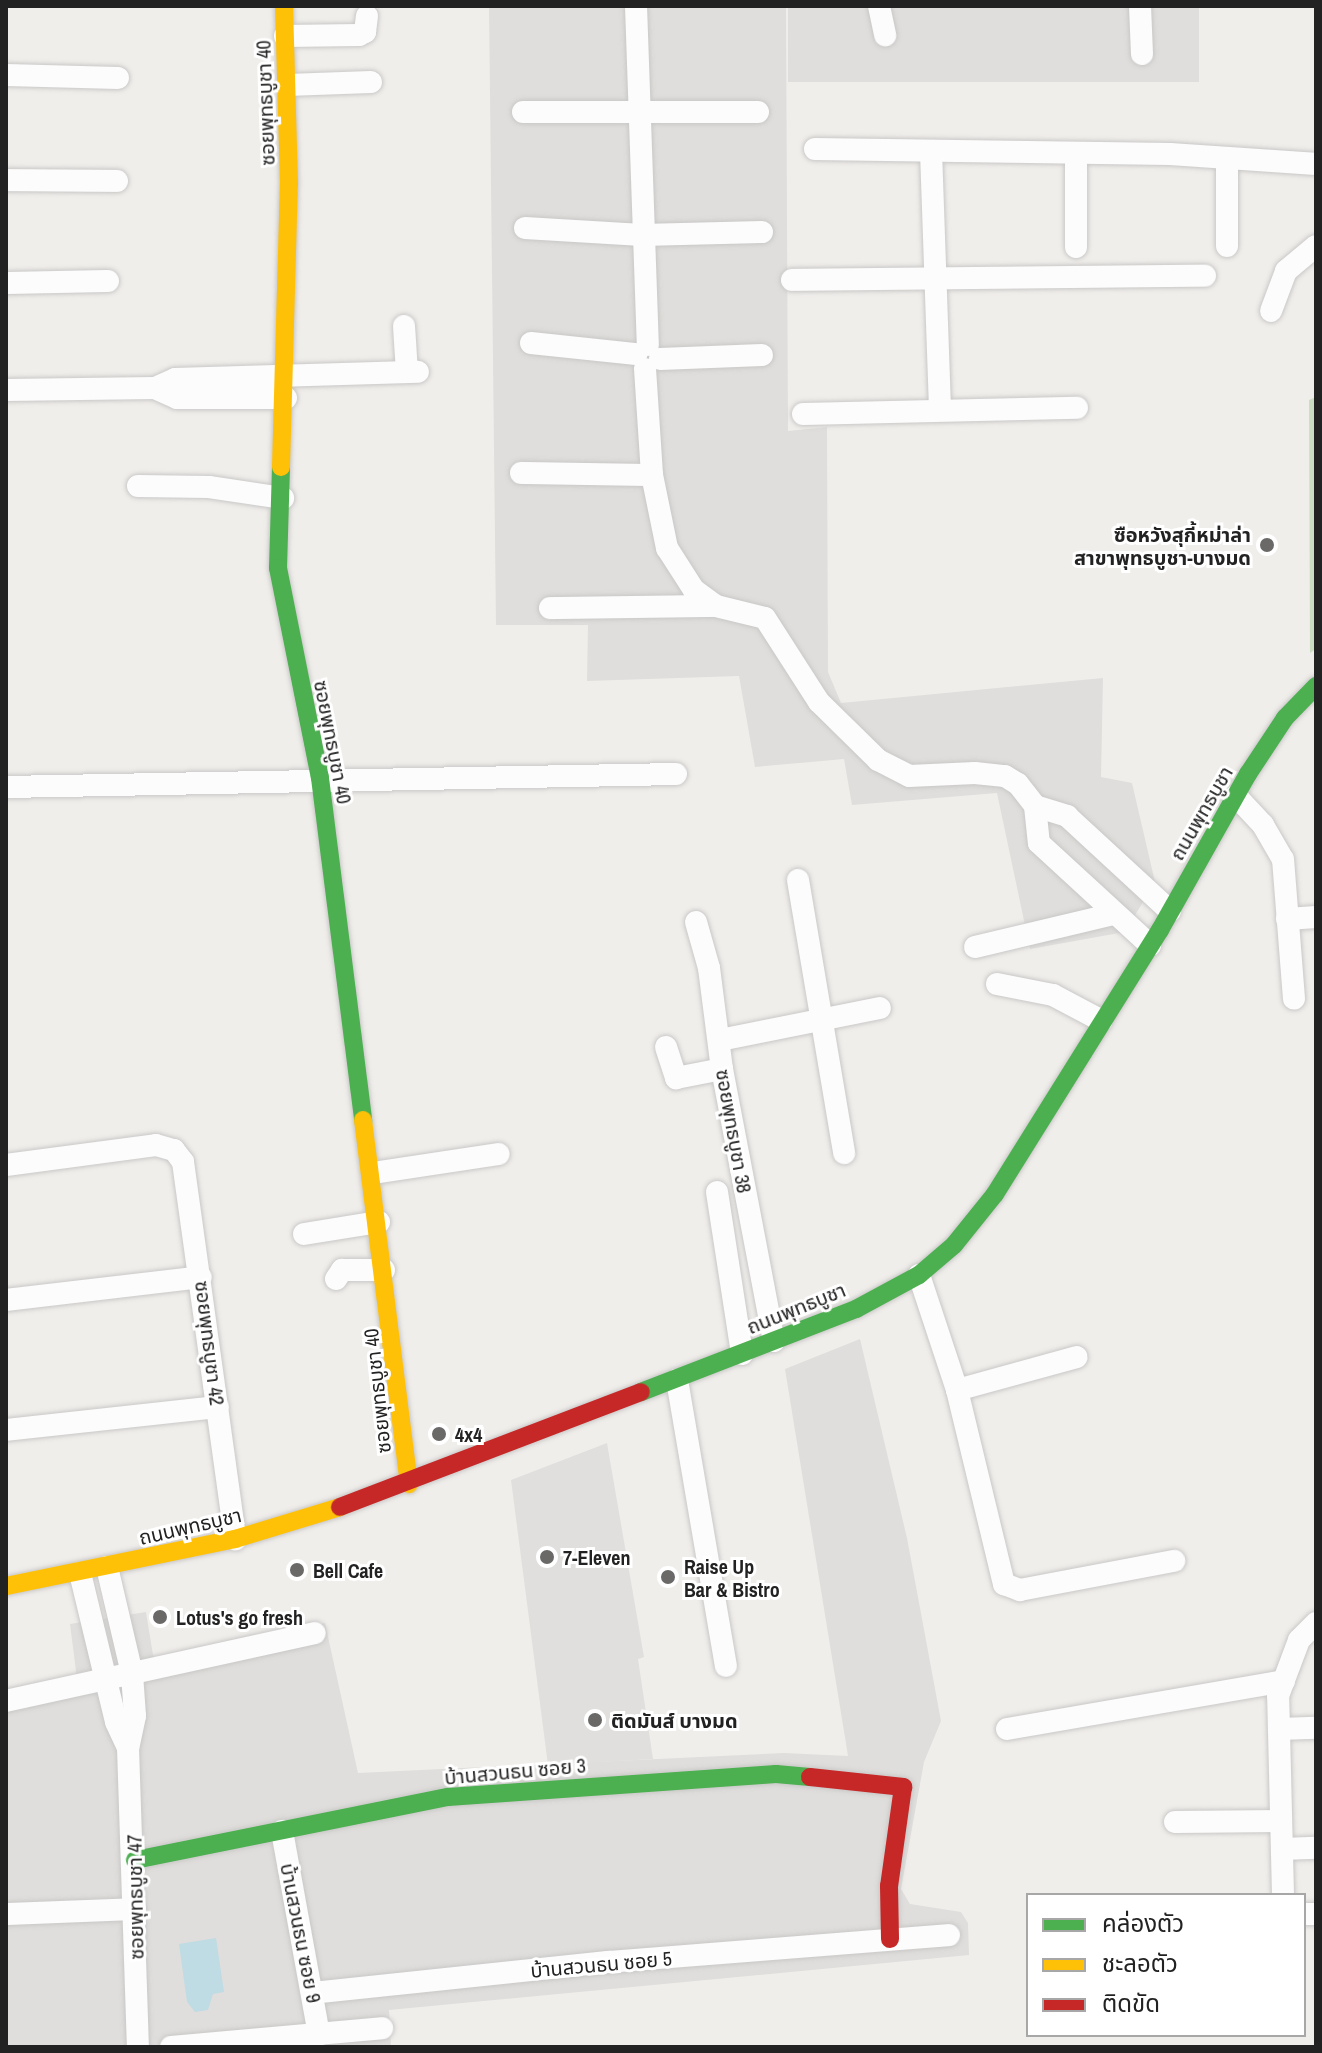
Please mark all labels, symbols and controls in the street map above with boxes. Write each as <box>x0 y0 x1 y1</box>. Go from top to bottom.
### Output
street label: ซอยพุทธบูชา 40 <box>251 40 279 166</box>
place label: ซือหวังสุกี้หม่าล่า สาขาพุทธบูชา-บางมด <box>1074 522 1251 569</box>
marker: ซือหวังสุกี้หม่าล่า สาขาพุทธบูชา-บางมด <box>1258 536 1276 554</box>
street label: ซอยพุทธบูชา 40 <box>309 678 357 806</box>
street label: ถนนพุทธบูชา <box>1164 762 1238 864</box>
street label: ซอยพุทธบูชา 38 <box>711 1067 757 1195</box>
street label: ถนนพุทธบูชา <box>743 1277 849 1339</box>
street label: ซอยพุทธบูชา 42 <box>190 1279 230 1407</box>
street label: ซอยพุทธบูชา 40 <box>359 1327 395 1455</box>
place label: 4x4 <box>455 1422 482 1446</box>
marker: 4x4 <box>430 1425 448 1443</box>
street label: ถนนพุทธบูชา <box>136 1503 244 1549</box>
place label: 7-Eleven <box>563 1545 630 1569</box>
marker: 7-Eleven <box>538 1548 556 1566</box>
place label: Raise Up Bar & Bistro <box>684 1554 780 1601</box>
place label: Bell Cafe <box>313 1558 383 1582</box>
marker: Bell Cafe <box>288 1561 306 1579</box>
marker: Raise Up Bar & Bistro <box>659 1568 677 1586</box>
place label: Lotus's go fresh <box>176 1605 303 1629</box>
marker: Lotus's go fresh <box>151 1608 169 1626</box>
place label: ติดมันส์ บางมด <box>611 1708 738 1732</box>
marker: ติดมันส์ บางมด <box>586 1711 604 1729</box>
street label: บ้านสวนธน ซอย 3 <box>443 1753 587 1789</box>
street label: ซอยพุทธบูชา 47 <box>122 1834 148 1960</box>
street label: บ้านสวนธน ซอย 9 <box>276 1861 326 2005</box>
legend <box>1026 1893 1306 2037</box>
text: คล่องตัว <box>1102 1907 1184 1939</box>
street label: บ้านสวนธน ซอย 5 <box>529 1946 673 1982</box>
text: ชะลอตัว <box>1102 1947 1178 1979</box>
text: ติดขัด <box>1102 1987 1160 2019</box>

